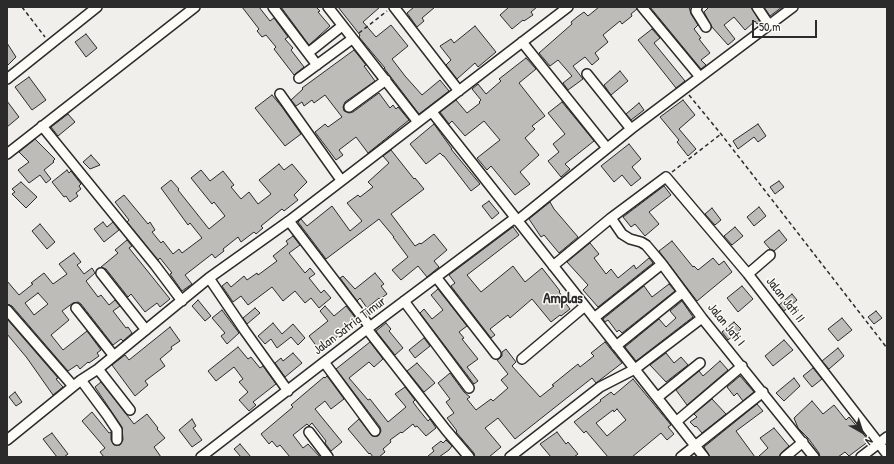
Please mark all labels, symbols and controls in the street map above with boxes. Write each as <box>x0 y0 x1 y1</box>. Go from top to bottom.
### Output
scale bar <box>754 12 819 38</box>
text: 50 m <box>759 18 780 35</box>
street label: Jalan Jati II <box>762 274 808 326</box>
district label: Amplas <box>543 290 583 308</box>
street label: Jalan Satria Timur <box>311 294 389 358</box>
street label: Jalan Jati I <box>704 300 748 350</box>
north arrow <box>842 412 882 452</box>
text: N <box>863 434 876 449</box>

